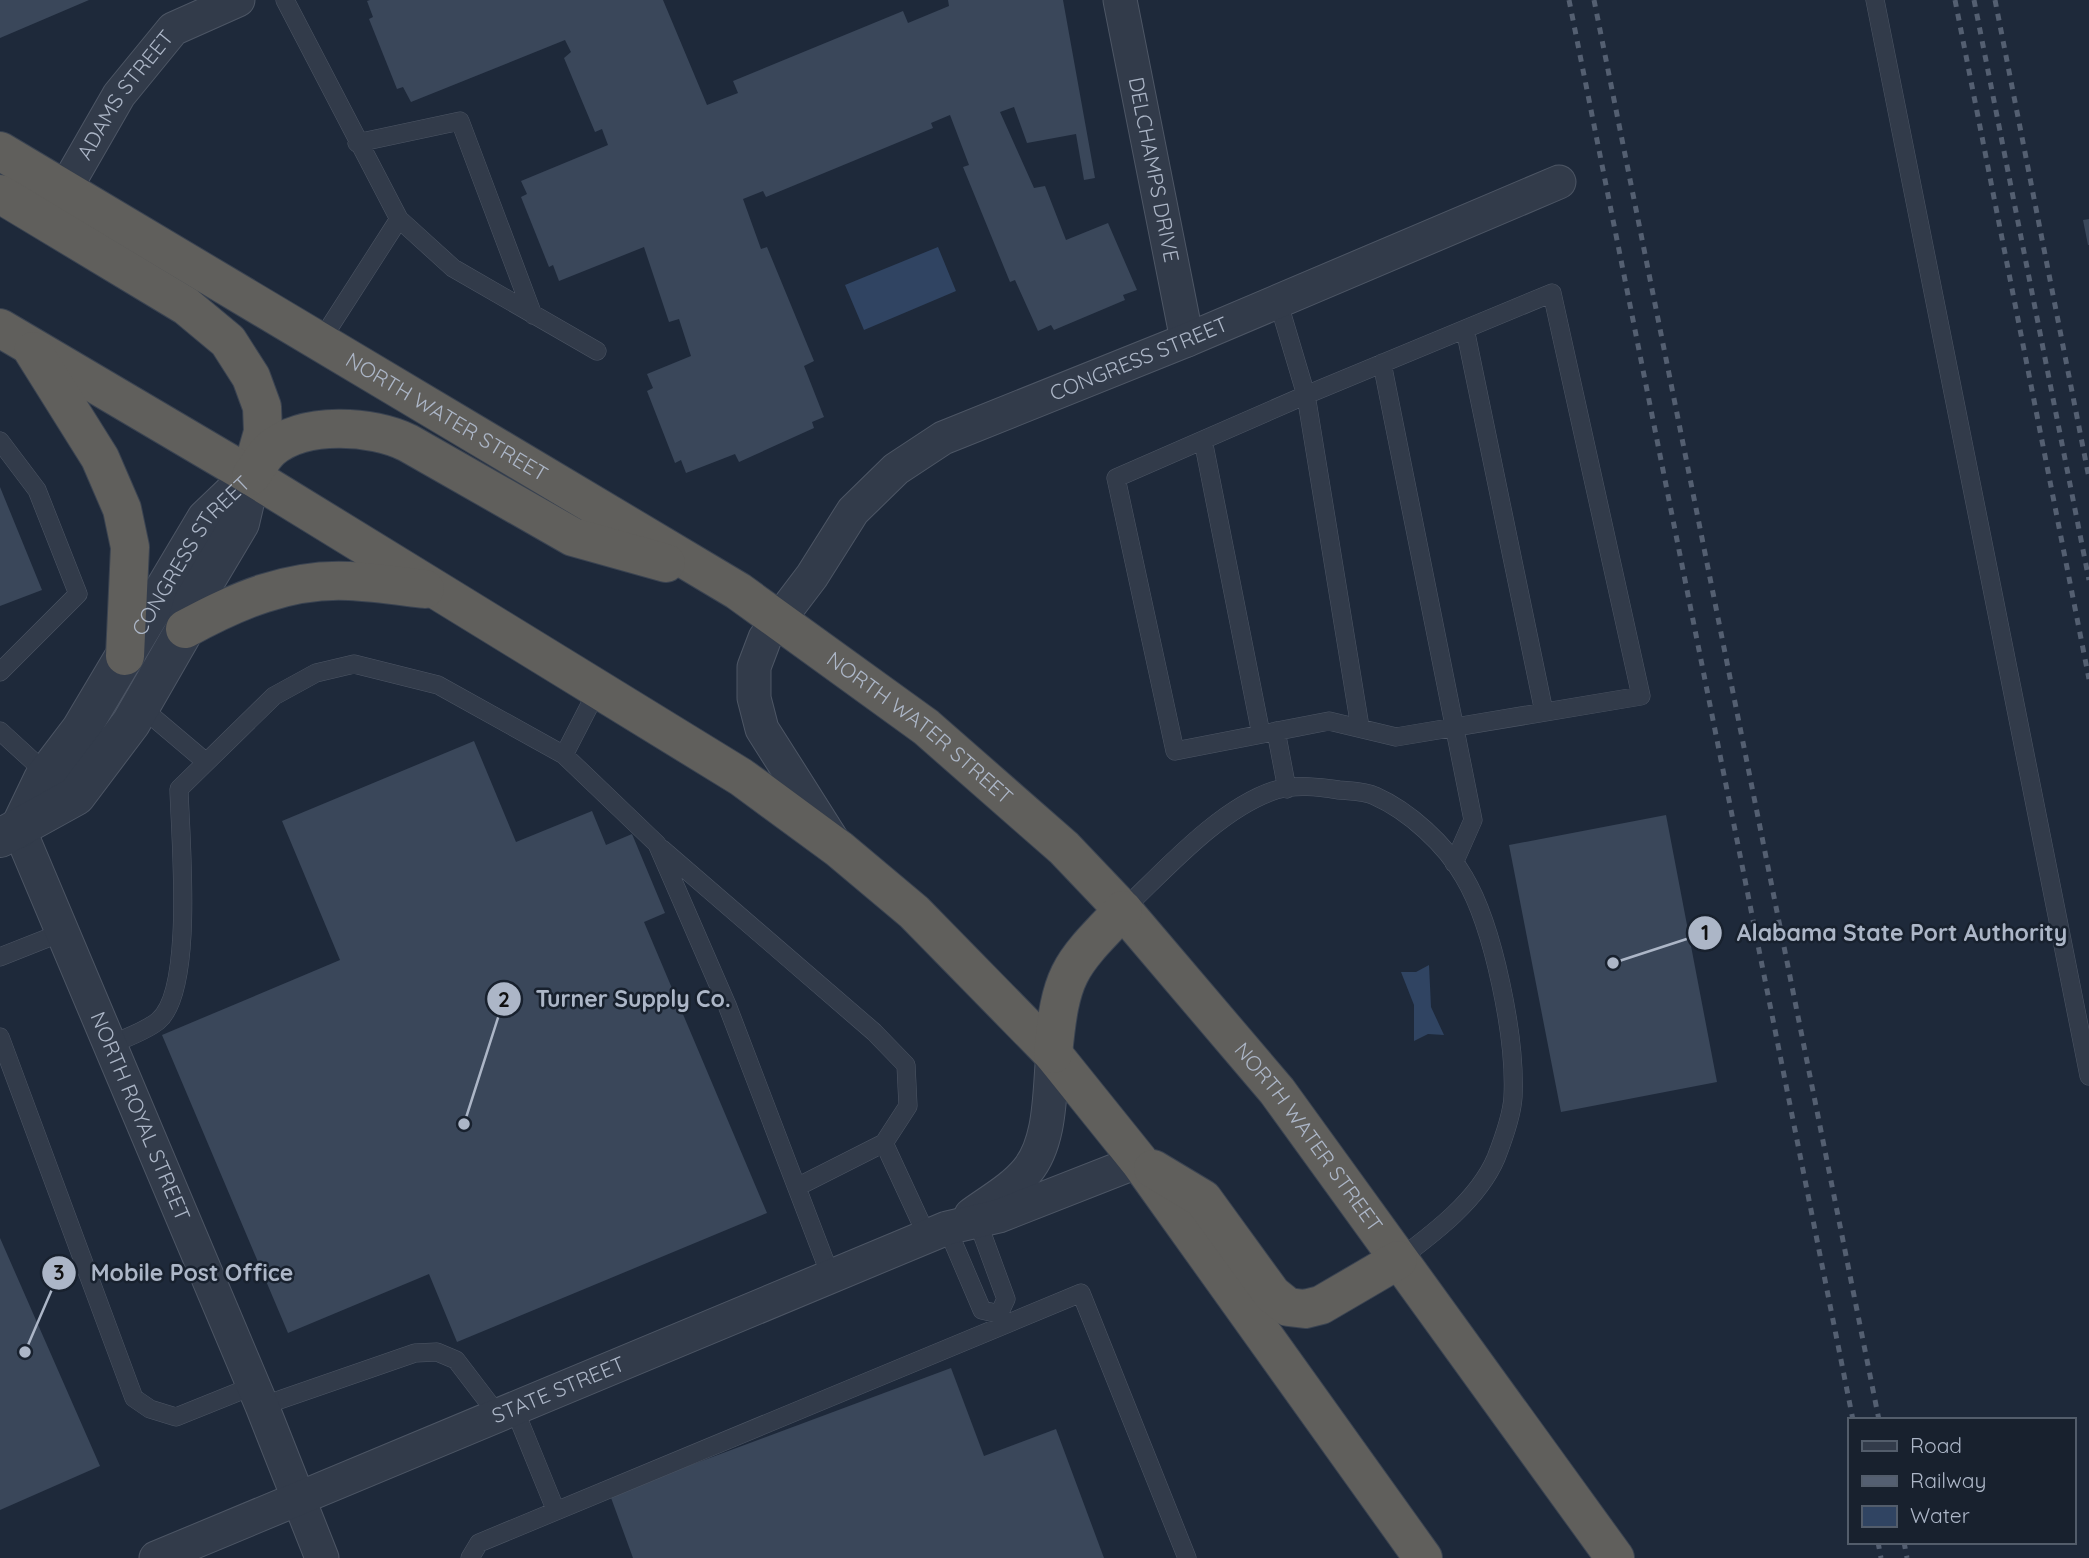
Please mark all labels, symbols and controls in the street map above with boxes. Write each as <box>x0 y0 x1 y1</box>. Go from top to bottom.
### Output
street label: ADAMS STREET <box>71 24 179 164</box>
street label: DELCHAMPS DRIVE <box>1123 75 1185 264</box>
street label: CONGRESS STREET <box>1046 310 1232 406</box>
street label: NORTH WATER STREET <box>341 346 553 487</box>
street label: CONGRESS STREET <box>126 470 255 640</box>
street label: NORTH WATER STREET <box>822 646 1019 809</box>
callout: Alabama State Port Authority <box>1687 911 2081 955</box>
text: Alabama State Port Authority <box>1737 918 2067 947</box>
text: 1 <box>1701 919 1709 945</box>
callout: Turner Supply Co. <box>487 977 745 1021</box>
text: Turner Supply Co. <box>535 984 731 1013</box>
text: 2 <box>498 986 510 1012</box>
street label: NORTH ROYAL STREET <box>85 1008 197 1225</box>
street label: NORTH WATER STREET <box>1229 1037 1389 1237</box>
callout: Mobile Post Office <box>42 1251 307 1295</box>
text: Mobile Post Office <box>91 1258 293 1287</box>
text: 3 <box>53 1259 65 1285</box>
street label: STATE STREET <box>488 1350 628 1428</box>
legend <box>1848 1418 2075 1544</box>
text: Road <box>1910 1432 1962 1458</box>
text: Railway <box>1910 1467 1986 1493</box>
text: Water <box>1910 1502 1970 1528</box>

